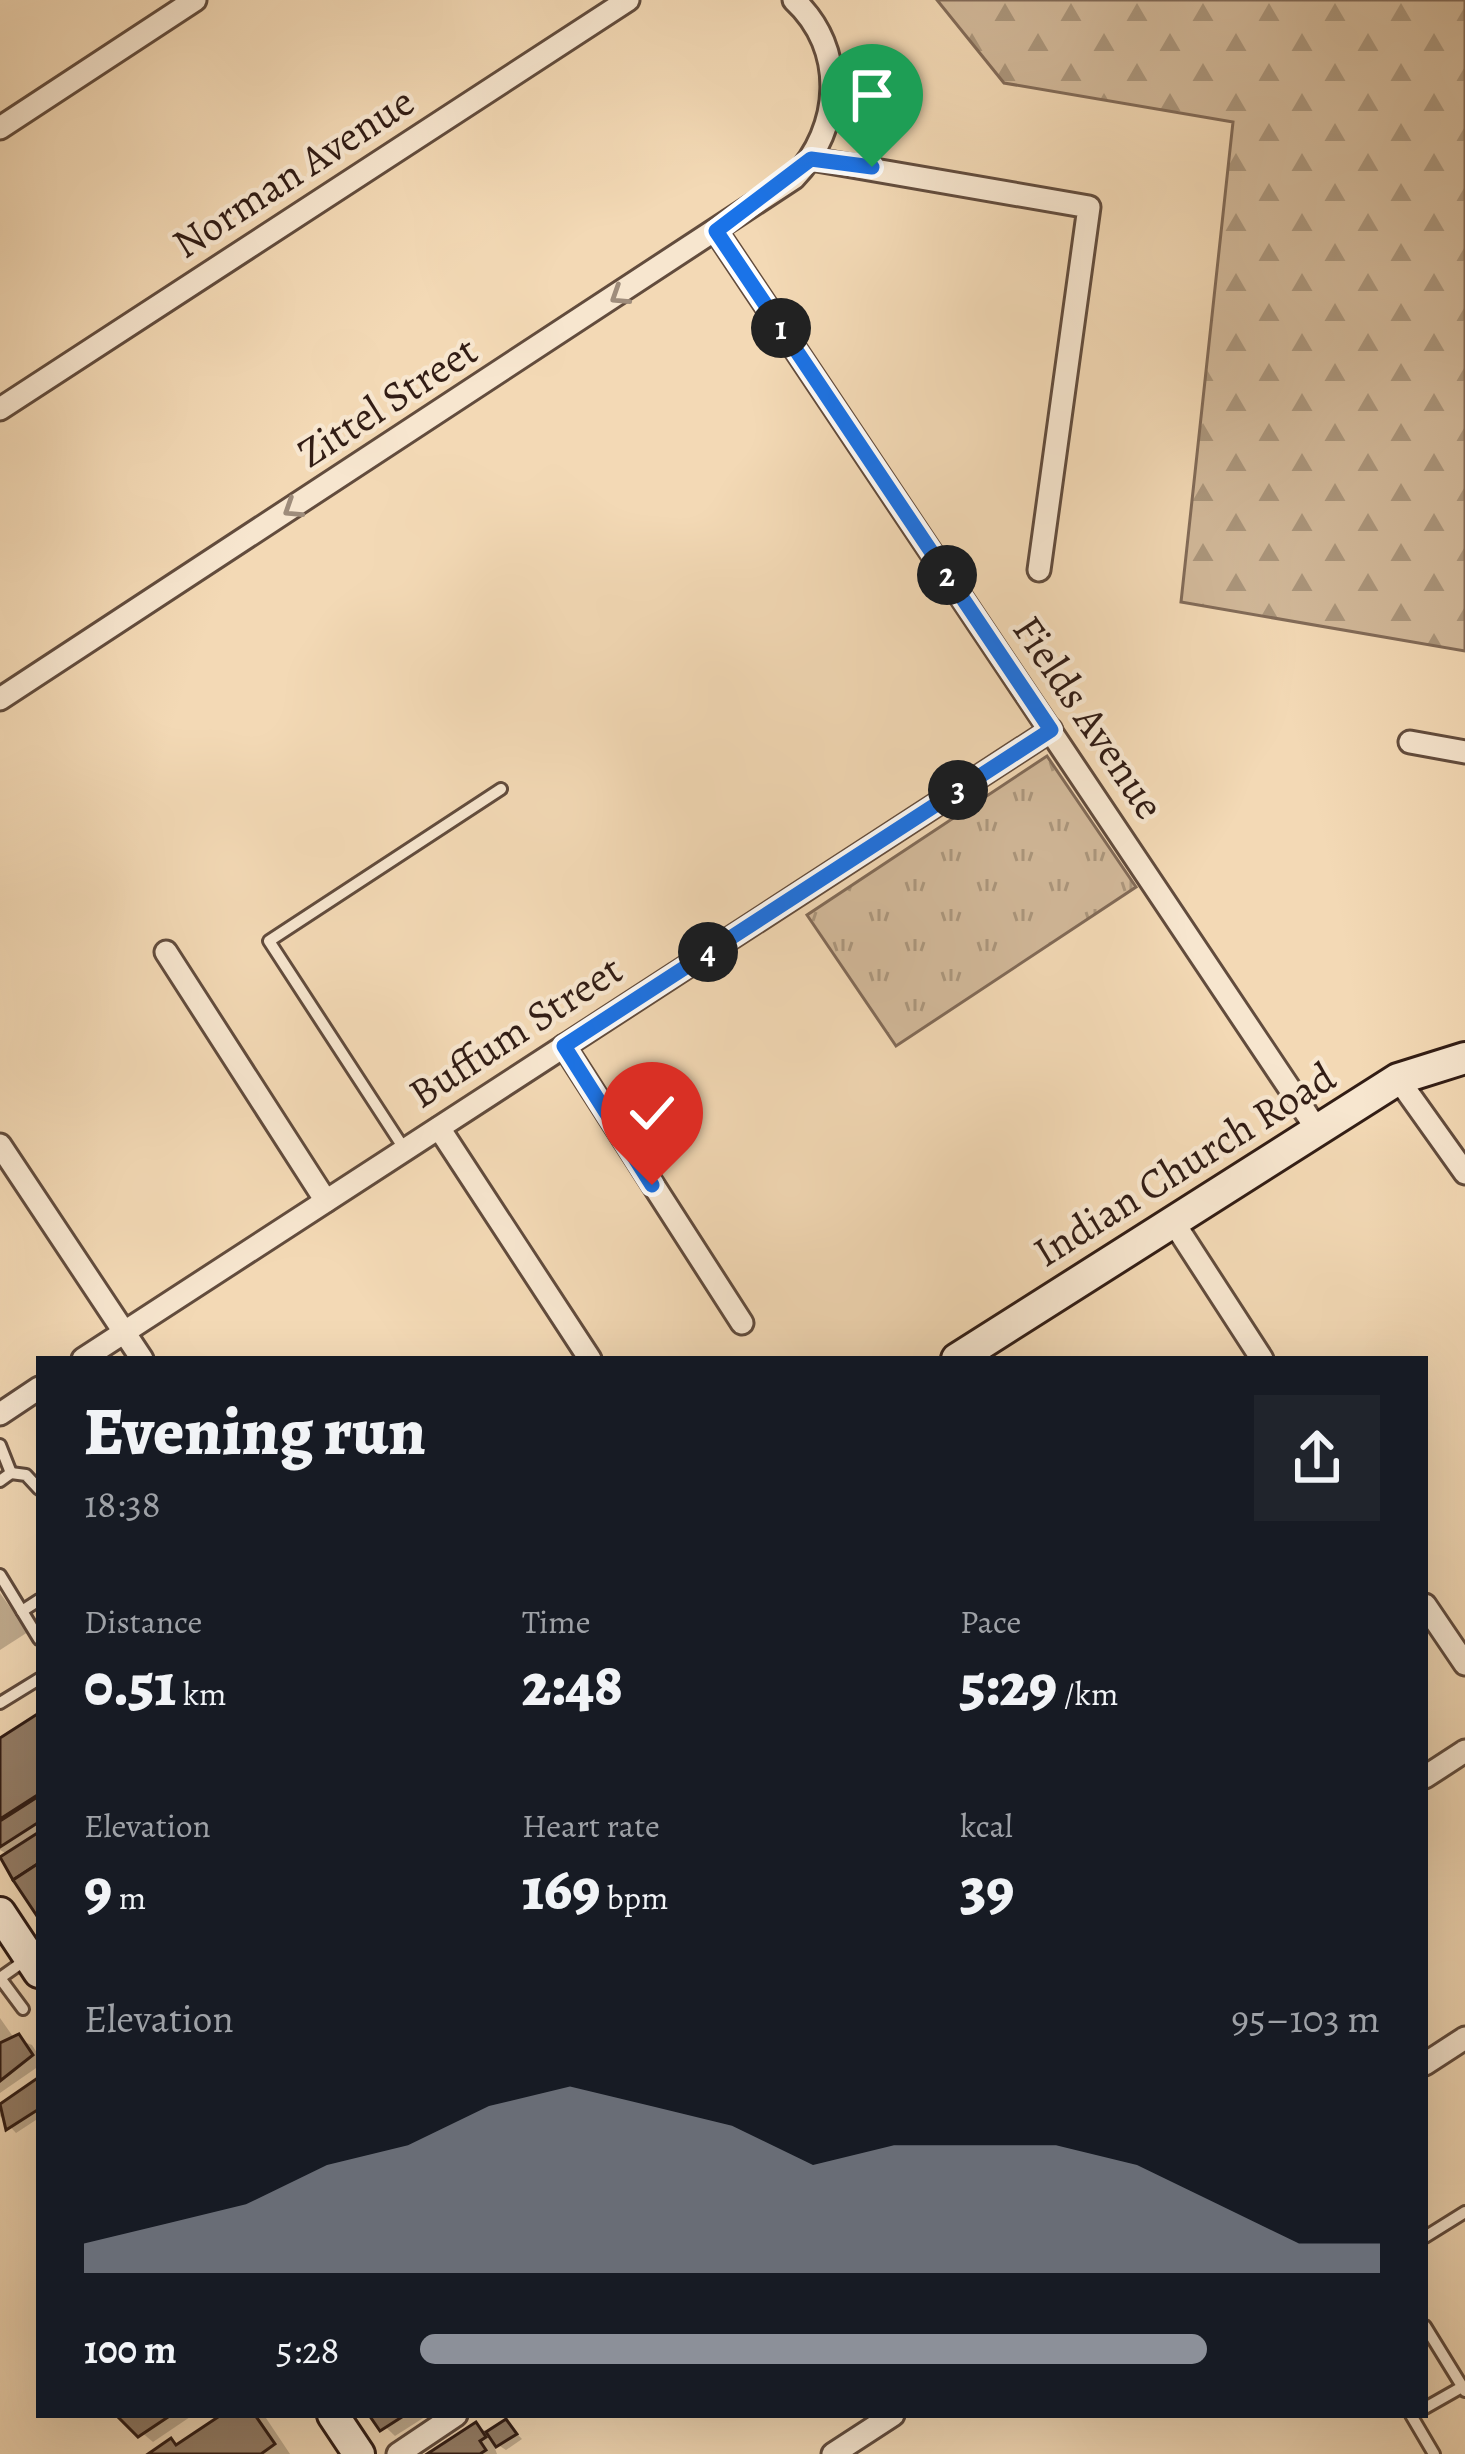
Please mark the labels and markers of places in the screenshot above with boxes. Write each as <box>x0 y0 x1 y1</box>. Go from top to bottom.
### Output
pin <box>821 44 923 167</box>
pin: 1 <box>751 298 811 358</box>
pin: 2 <box>917 545 977 605</box>
pin: 3 <box>928 760 988 820</box>
pin: 4 <box>678 922 738 982</box>
pin <box>601 1062 703 1185</box>

